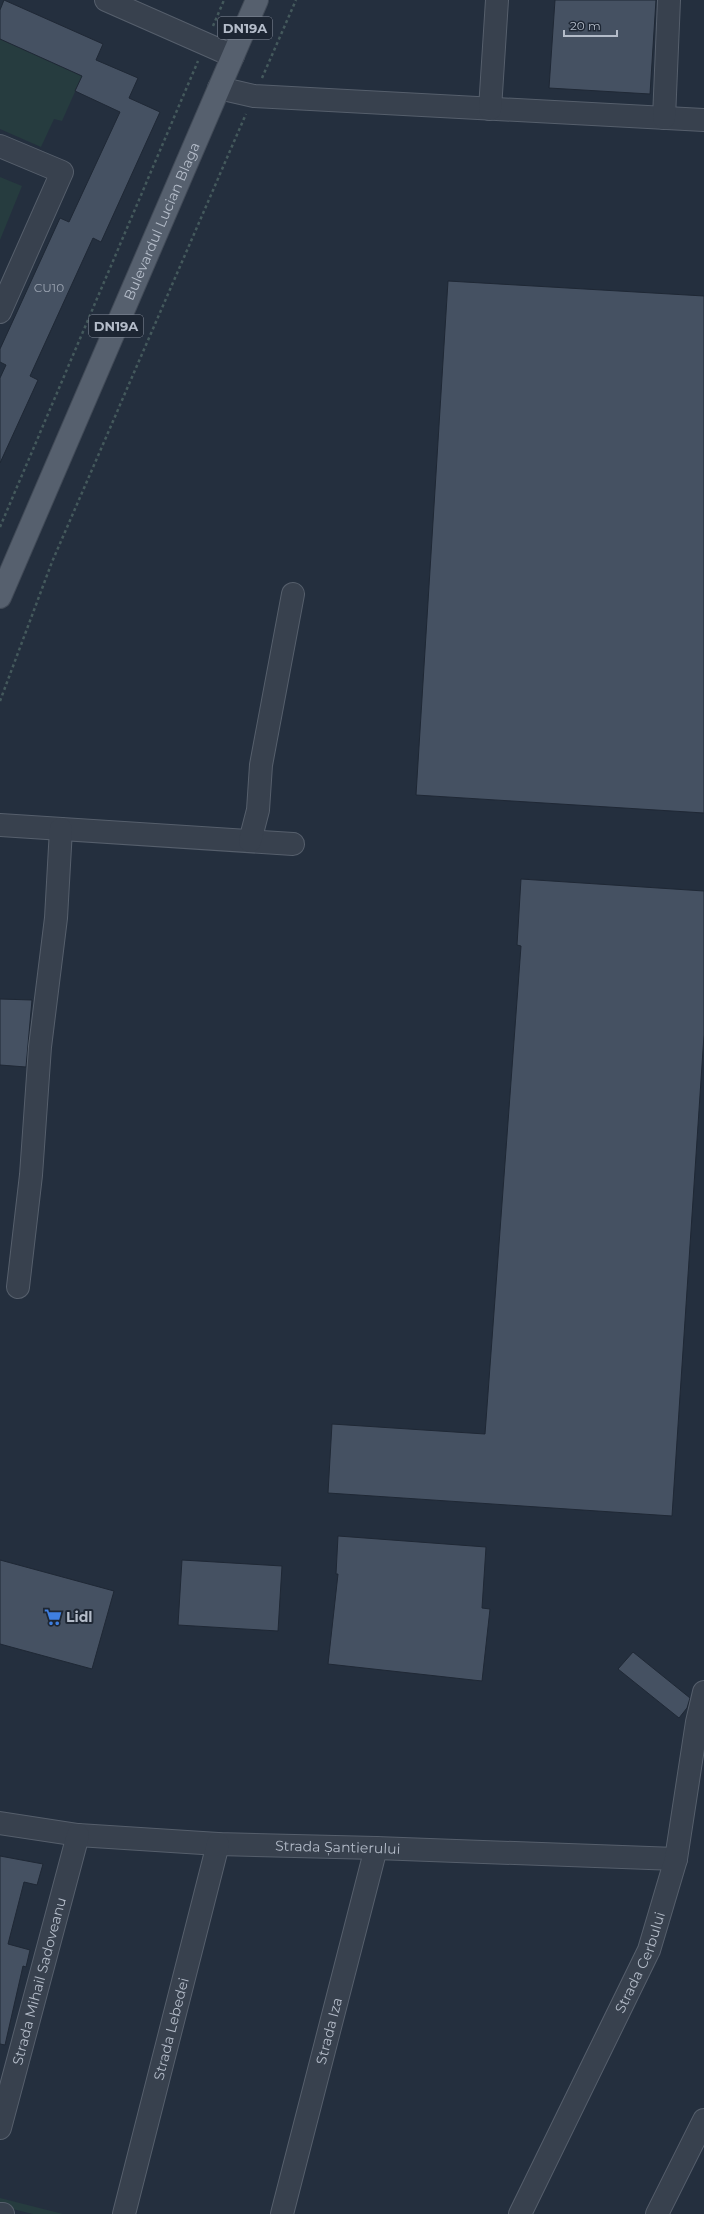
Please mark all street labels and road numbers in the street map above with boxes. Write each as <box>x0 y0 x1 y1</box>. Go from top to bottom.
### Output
road number: DN19A <box>218 17 272 39</box>
street label: Bulevardul Lucian Blaga <box>120 139 204 303</box>
road number: DN19A <box>89 315 143 337</box>
street label: Strada Șantierului <box>275 1836 401 1858</box>
street label: Strada Mihail Sadoveanu <box>8 1895 70 2067</box>
street label: Strada Cerbului <box>611 1910 669 2016</box>
street label: Strada Lebedei <box>149 1976 193 2082</box>
street label: Strada Iza <box>312 1995 346 2066</box>

